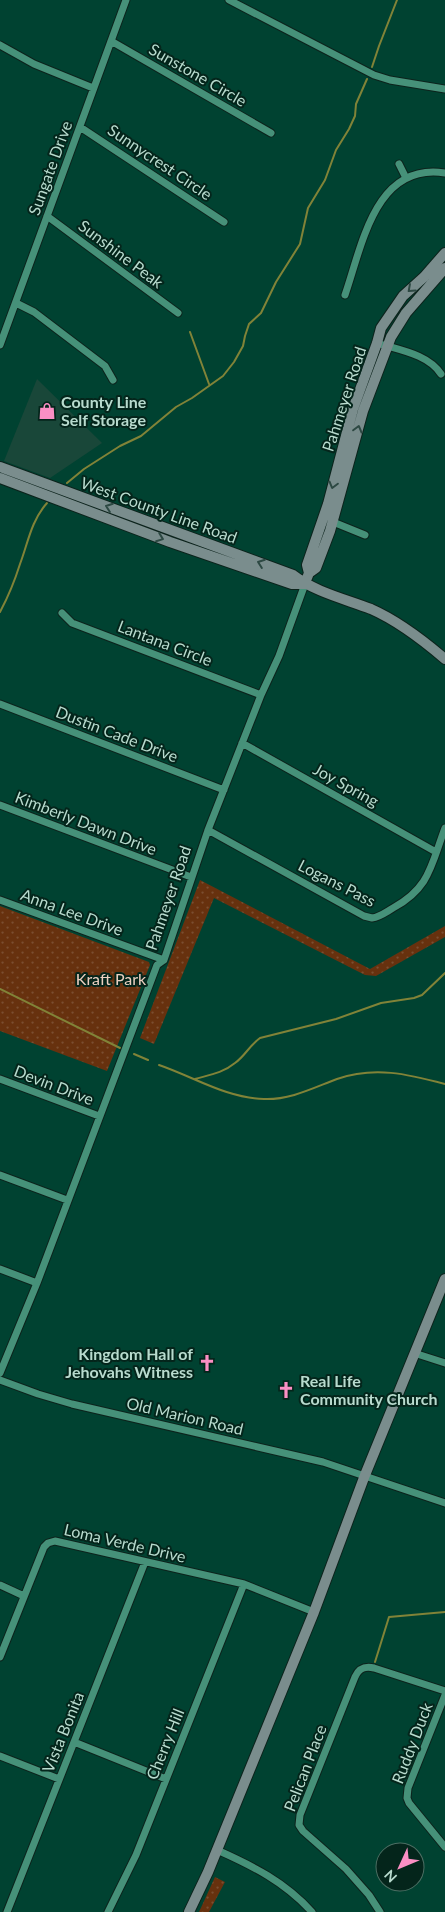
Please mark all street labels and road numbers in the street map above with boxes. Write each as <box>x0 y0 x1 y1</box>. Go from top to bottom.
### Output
street label: Sunstone Circle <box>146 39 250 110</box>
street label: Sungate Drive <box>24 118 75 218</box>
street label: Sunnycrest Circle <box>105 120 216 203</box>
street label: Sunshine Peak <box>75 216 168 292</box>
street label: Pahmeyer Road <box>318 344 369 454</box>
street label: West County Line Road <box>78 472 240 547</box>
street label: Lantana Circle <box>115 616 215 669</box>
street label: Dustin Cade Drive <box>54 702 181 766</box>
street label: Joy Spring <box>310 759 382 810</box>
street label: Kimberly Dawn Drive <box>13 787 160 858</box>
street label: Pahmeyer Road <box>141 843 194 953</box>
street label: Logans Pass <box>295 855 379 910</box>
street label: Anna Lee Drive <box>18 884 126 939</box>
street label: Devin Drive <box>12 1061 97 1108</box>
street label: Old Marion Road <box>125 1393 245 1438</box>
street label: Loma Verde Drive <box>62 1519 188 1566</box>
street label: Vista Bonita <box>38 1689 87 1775</box>
street label: Ruddy Duck <box>387 1699 436 1786</box>
street label: Cherry Hill <box>142 1705 187 1782</box>
street label: Pelican Place <box>279 1722 330 1814</box>

